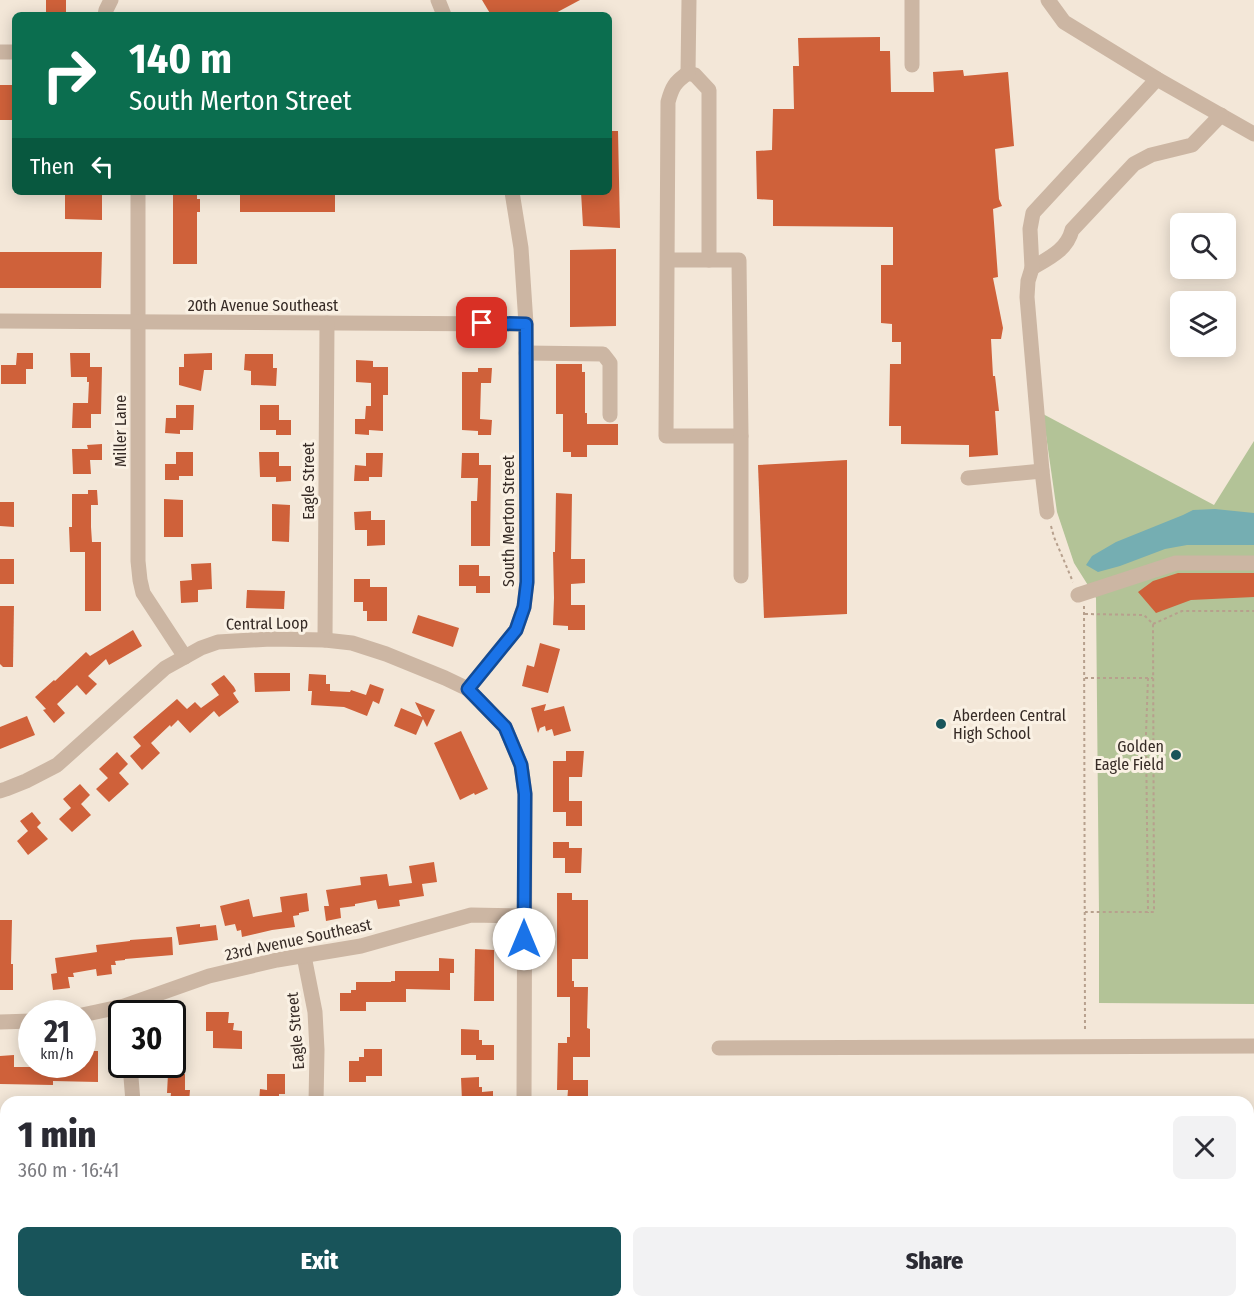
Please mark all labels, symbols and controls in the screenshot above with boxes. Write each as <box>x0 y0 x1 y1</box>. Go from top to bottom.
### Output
text: 140 m <box>129 34 232 84</box>
icon: right <box>30 36 108 114</box>
text: South Merton Street <box>129 85 352 117</box>
icon: left <box>86 150 119 183</box>
text: Then <box>30 153 74 180</box>
map controls <box>1170 213 1236 357</box>
button: search <box>1170 213 1236 279</box>
button: layers <box>1170 291 1236 357</box>
street label: 20th Avenue Southeast <box>188 296 339 315</box>
pin <box>456 297 507 348</box>
icon: arrive <box>465 306 498 339</box>
street label: Miller Lane <box>111 395 130 467</box>
street label: Eagle Street <box>299 441 318 520</box>
street label: South Merton Street <box>499 454 518 587</box>
street label: Central Loop <box>226 613 308 634</box>
place label: Aberdeen Central High School <box>953 706 1066 743</box>
marker: Aberdeen Central High School <box>934 717 948 731</box>
place label: Golden Eagle Field <box>1095 737 1164 774</box>
marker: Golden Eagle Field <box>1169 748 1183 762</box>
position arrow <box>492 907 556 971</box>
street label: 23rd Avenue Southeast <box>223 914 374 964</box>
street label: Eagle Street <box>283 991 308 1070</box>
speed limit sign: 30 <box>108 1000 186 1078</box>
text: 21 <box>44 1014 70 1050</box>
text: km/h <box>40 1045 74 1063</box>
text: 1 min <box>18 1113 96 1157</box>
button: close <box>1173 1116 1236 1179</box>
text: 360 m · 16:41 <box>18 1158 119 1182</box>
button: Exit <box>18 1227 621 1296</box>
button: Share <box>633 1227 1236 1296</box>

